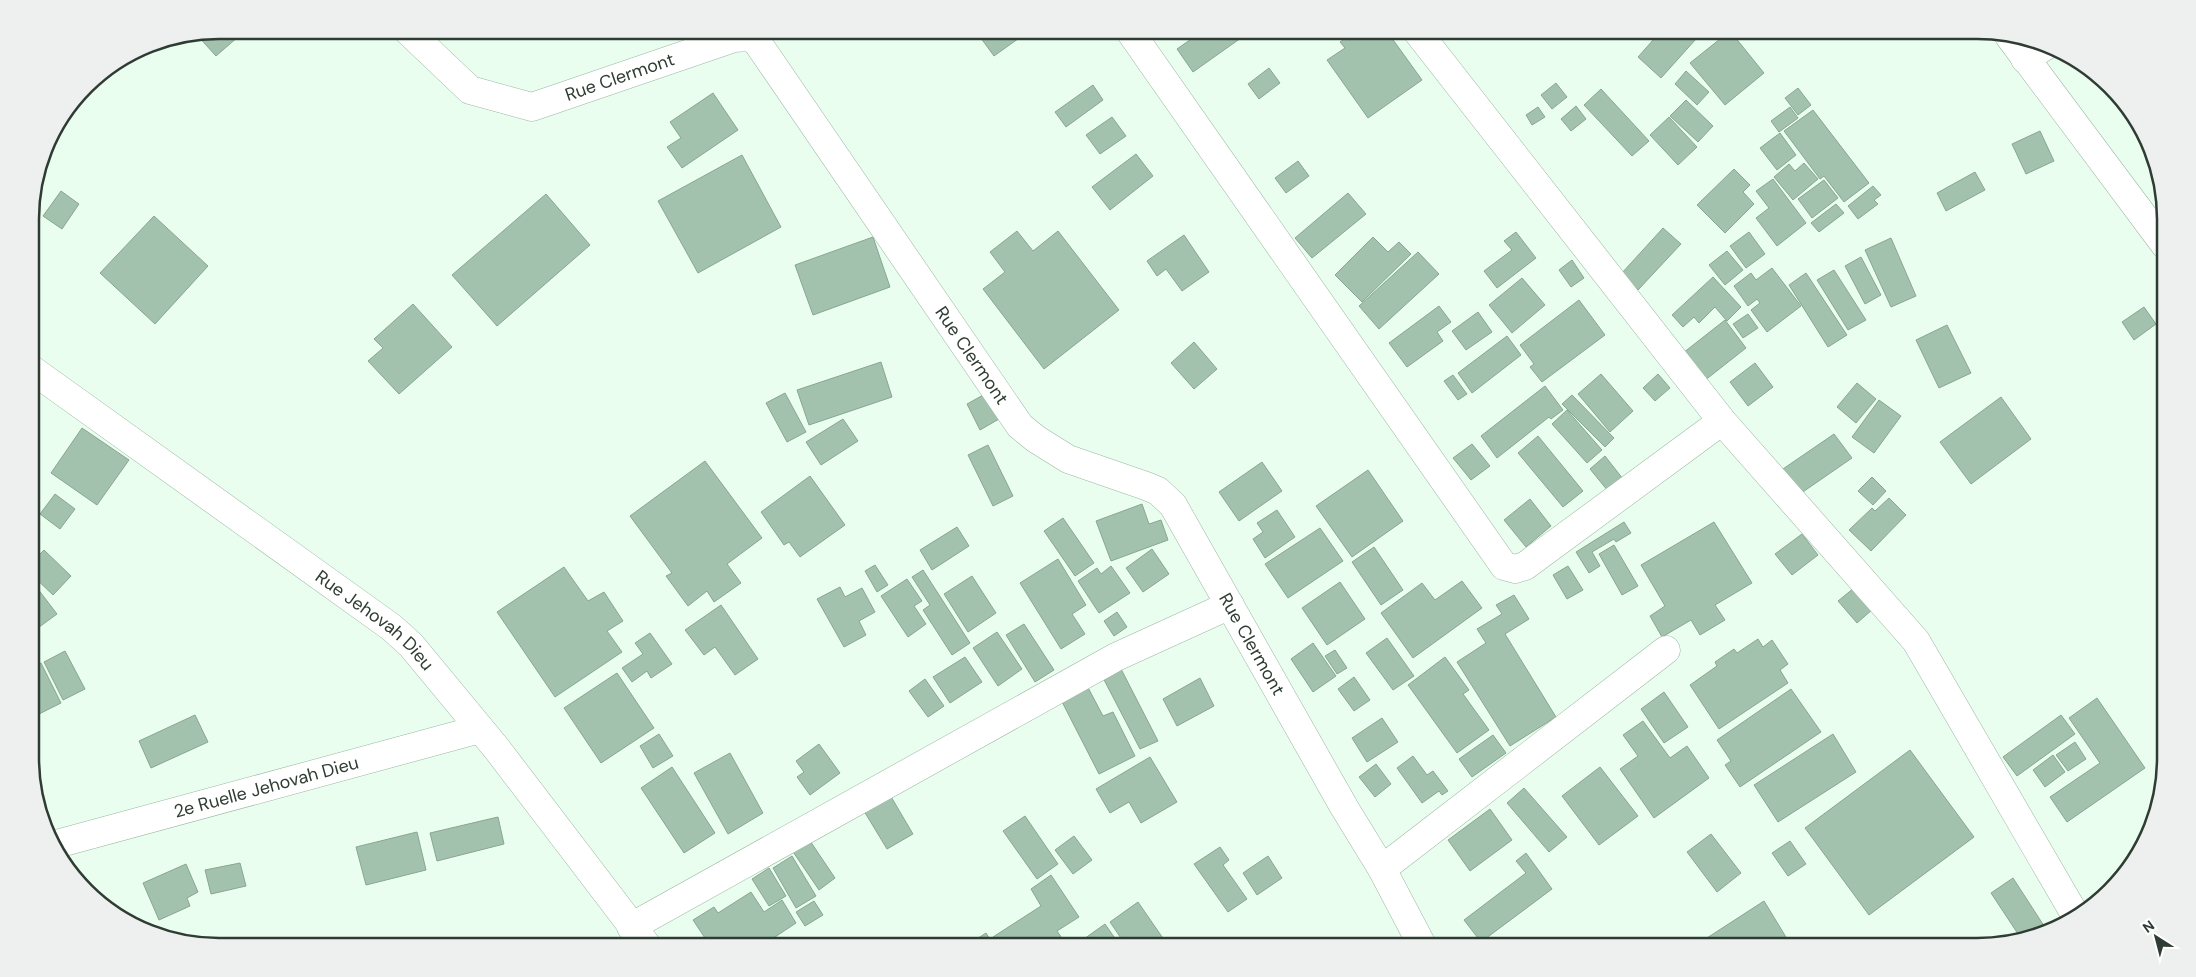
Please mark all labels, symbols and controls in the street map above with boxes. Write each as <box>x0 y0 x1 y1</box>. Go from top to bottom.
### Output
street label: Rue Clermont <box>562 47 678 107</box>
street label: Rue Clermont <box>929 302 1014 409</box>
street label: Rue Jehovah Dieu <box>310 565 439 676</box>
street label: Rue Clermont <box>1213 589 1290 700</box>
street label: 2e Ruelle Jehovah Dieu <box>171 751 361 824</box>
north arrow <box>2131 912 2181 962</box>
text: N <box>2139 916 2158 937</box>

